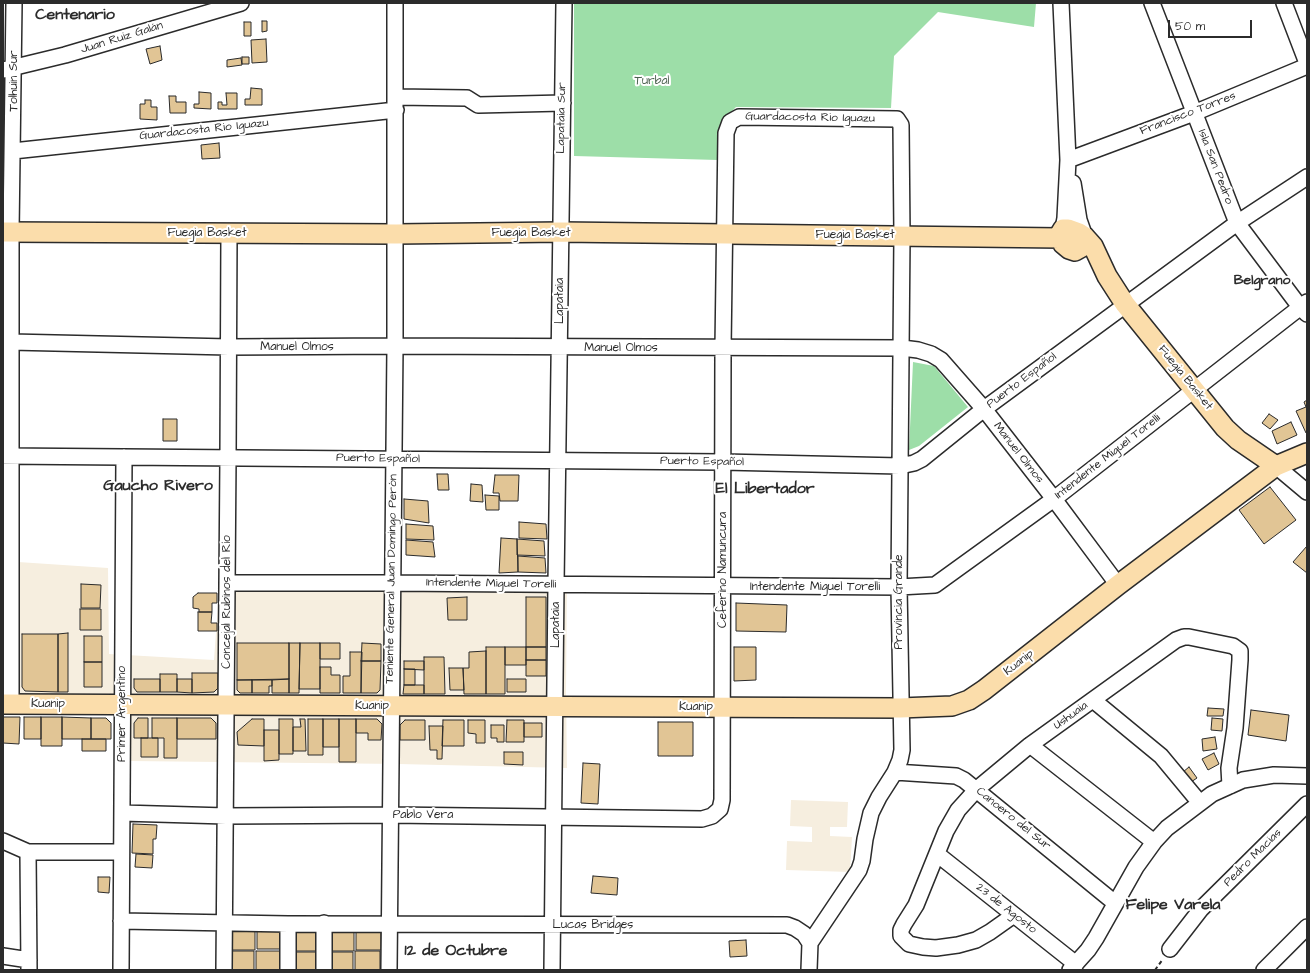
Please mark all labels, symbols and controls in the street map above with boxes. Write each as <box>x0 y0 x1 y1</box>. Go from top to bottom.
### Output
district label: Centenario <box>35 6 115 26</box>
scale bar <box>1170 12 1254 38</box>
text: 50 m <box>1175 18 1205 35</box>
street label: Juan Ruiz Galán <box>79 19 165 57</box>
street label: Tolhuin Sur <box>7 50 21 112</box>
park label: Turbal <box>635 74 669 88</box>
street label: Lapataia Sur <box>554 82 570 154</box>
street label: Francisco Torres <box>1138 89 1238 139</box>
street label: Guardacosta Rio Iguazu <box>745 110 875 126</box>
street label: Guardacosta Rio Iguazu <box>139 116 269 144</box>
street label: Isla San Pedro <box>1194 128 1236 206</box>
street label: Fuegia Basket <box>167 226 247 240</box>
street label: Fuegia Basket <box>491 226 571 240</box>
street label: Fuegia Basket <box>815 228 895 242</box>
district label: Belgrano <box>1234 273 1290 289</box>
street label: Lapataia <box>553 278 567 324</box>
street label: Manuel Olmos <box>260 340 334 354</box>
street label: Manuel Olmos <box>584 341 658 355</box>
street label: Fuegia Basket <box>1154 343 1216 413</box>
street label: Puerto Español <box>984 350 1060 412</box>
street label: Intendente Miguel Torelli <box>1052 411 1164 503</box>
street label: Manuel Olmos <box>990 420 1046 486</box>
street label: Puerto Español <box>336 451 420 467</box>
street label: Puerto Español <box>660 454 744 470</box>
street label: Teniente General Juan Domingo Perón <box>383 474 401 684</box>
district label: Gaucho Rivero <box>103 477 213 497</box>
district label: El Libertador <box>716 480 814 500</box>
street label: Ceferino Namuncura <box>716 512 730 628</box>
street label: Concejal Rubinos del Río <box>220 535 234 669</box>
street label: Provincia Grande <box>892 554 906 650</box>
street label: Intendente Miguel Torelli <box>426 576 556 592</box>
street label: Intendente Miguel Torelli <box>750 580 880 594</box>
street label: Lapataia <box>549 602 563 648</box>
street label: Kuanip <box>1001 647 1037 679</box>
street label: Primer Argentino <box>115 666 129 762</box>
street label: Kuanip <box>31 697 65 711</box>
street label: Kuanip <box>355 699 389 713</box>
street label: Ushuaia <box>1051 699 1091 733</box>
street label: Kuanip <box>679 700 713 714</box>
street label: Canoero del Sur <box>973 785 1053 853</box>
street label: Pablo Vera <box>393 808 453 822</box>
street label: Pedro Macias <box>1221 826 1285 890</box>
street label: 23 de Agosto <box>973 881 1039 937</box>
district label: Felipe Varela <box>1126 896 1220 916</box>
street label: Lucas Bridges <box>553 918 633 932</box>
district label: 12 de Octubre <box>405 942 507 962</box>

